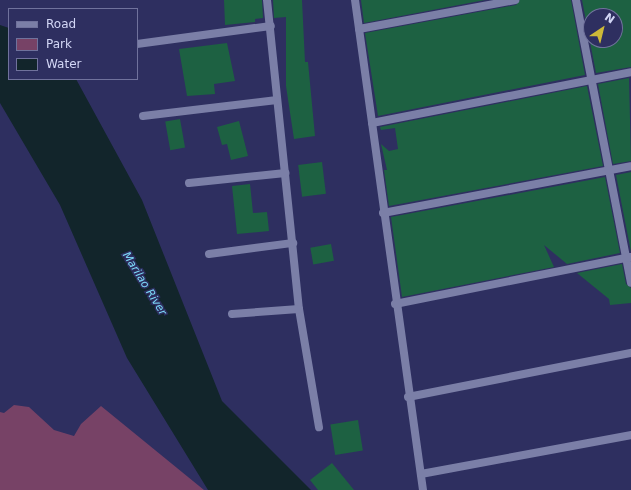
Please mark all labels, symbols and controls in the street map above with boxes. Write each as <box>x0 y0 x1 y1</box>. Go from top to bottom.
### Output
legend <box>8 8 138 80</box>
north arrow <box>583 8 623 48</box>
text: N <box>602 11 617 27</box>
text: Road <box>46 17 76 31</box>
text: Park <box>46 37 72 51</box>
text: Water <box>46 57 81 71</box>
water label: Marilao River <box>119 250 169 318</box>

